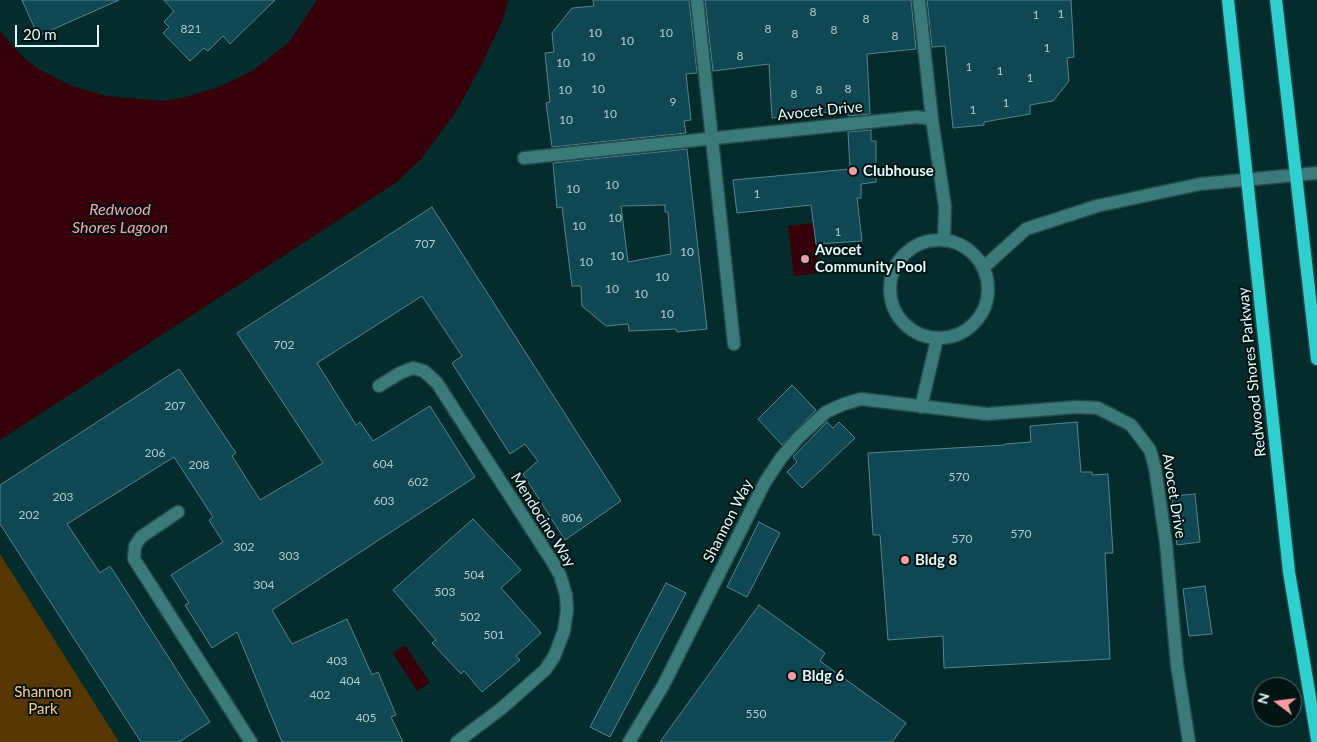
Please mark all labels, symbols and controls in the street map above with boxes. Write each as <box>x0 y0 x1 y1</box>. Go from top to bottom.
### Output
house number: 8 <box>810 5 816 19</box>
house number: 1 <box>1058 7 1064 21</box>
house number: 1 <box>1033 8 1039 22</box>
house number: 8 <box>863 12 869 26</box>
scale bar <box>18 15 101 47</box>
house number: 821 <box>181 22 201 36</box>
house number: 8 <box>765 22 771 36</box>
house number: 8 <box>831 23 837 37</box>
text: 20 m <box>23 25 57 43</box>
house number: 10 <box>588 26 602 40</box>
house number: 10 <box>659 26 673 40</box>
house number: 8 <box>792 27 798 41</box>
house number: 8 <box>892 29 898 43</box>
house number: 10 <box>620 34 634 48</box>
house number: 1 <box>1044 41 1050 55</box>
house number: 8 <box>737 49 743 63</box>
house number: 10 <box>581 50 595 64</box>
house number: 10 <box>556 56 570 70</box>
house number: 1 <box>966 60 972 74</box>
house number: 1 <box>997 64 1003 78</box>
house number: 1 <box>1027 71 1033 85</box>
house number: 10 <box>591 82 605 96</box>
house number: 8 <box>845 82 851 96</box>
house number: 10 <box>558 83 572 97</box>
house number: 8 <box>816 83 822 97</box>
house number: 8 <box>791 87 797 101</box>
house number: 9 <box>670 95 676 109</box>
house number: 1 <box>1003 96 1009 110</box>
street label: Avocet Drive <box>777 98 863 124</box>
house number: 1 <box>970 103 976 117</box>
house number: 10 <box>603 107 617 121</box>
house number: 10 <box>559 113 573 127</box>
place label: Clubhouse <box>863 162 934 180</box>
marker: Clubhouse <box>847 165 859 177</box>
house number: 10 <box>605 178 619 192</box>
house number: 10 <box>566 182 580 196</box>
house number: 1 <box>754 187 760 201</box>
water label: Redwood Shores Lagoon <box>72 200 168 238</box>
house number: 10 <box>608 211 622 225</box>
house number: 10 <box>572 219 586 233</box>
house number: 1 <box>835 225 841 239</box>
house number: 707 <box>415 237 435 251</box>
place label: Avocet Community Pool <box>815 241 926 276</box>
house number: 10 <box>680 245 694 259</box>
house number: 10 <box>610 249 624 263</box>
marker: Avocet Community Pool <box>799 253 811 265</box>
house number: 10 <box>579 255 593 269</box>
house number: 10 <box>655 270 669 284</box>
house number: 10 <box>605 282 619 296</box>
street label: Redwood Shores Parkway <box>1234 286 1270 458</box>
house number: 10 <box>634 287 648 301</box>
house number: 10 <box>660 307 674 321</box>
house number: 702 <box>274 338 294 352</box>
house number: 207 <box>165 399 185 413</box>
house number: 206 <box>145 446 165 460</box>
street label: Avocet Drive <box>1158 452 1190 540</box>
house number: 604 <box>373 457 393 471</box>
house number: 208 <box>189 458 209 472</box>
street label: Mendocino Way <box>507 469 579 571</box>
house number: 570 <box>949 470 969 484</box>
house number: 602 <box>408 475 428 489</box>
street label: Shannon Way <box>699 476 757 566</box>
house number: 203 <box>53 490 73 504</box>
house number: 603 <box>374 494 394 508</box>
house number: 202 <box>19 508 39 522</box>
house number: 806 <box>562 511 582 525</box>
house number: 570 <box>1011 527 1031 541</box>
house number: 570 <box>952 532 972 546</box>
house number: 302 <box>234 540 254 554</box>
house number: 303 <box>279 549 299 563</box>
place label: Bldg 8 <box>915 551 957 569</box>
marker: Bldg 8 <box>899 554 911 566</box>
house number: 504 <box>464 568 484 582</box>
house number: 304 <box>254 578 274 592</box>
house number: 503 <box>435 585 455 599</box>
house number: 502 <box>460 610 480 624</box>
house number: 501 <box>484 628 504 642</box>
house number: 403 <box>327 654 347 668</box>
place label: Bldg 6 <box>802 667 844 685</box>
marker: Bldg 6 <box>786 670 798 682</box>
house number: 404 <box>340 674 360 688</box>
north arrow <box>1252 677 1302 727</box>
park label: Shannon Park <box>14 683 72 718</box>
house number: 402 <box>310 688 330 702</box>
text: N <box>1253 691 1273 706</box>
house number: 550 <box>746 707 766 721</box>
house number: 405 <box>356 711 376 725</box>

